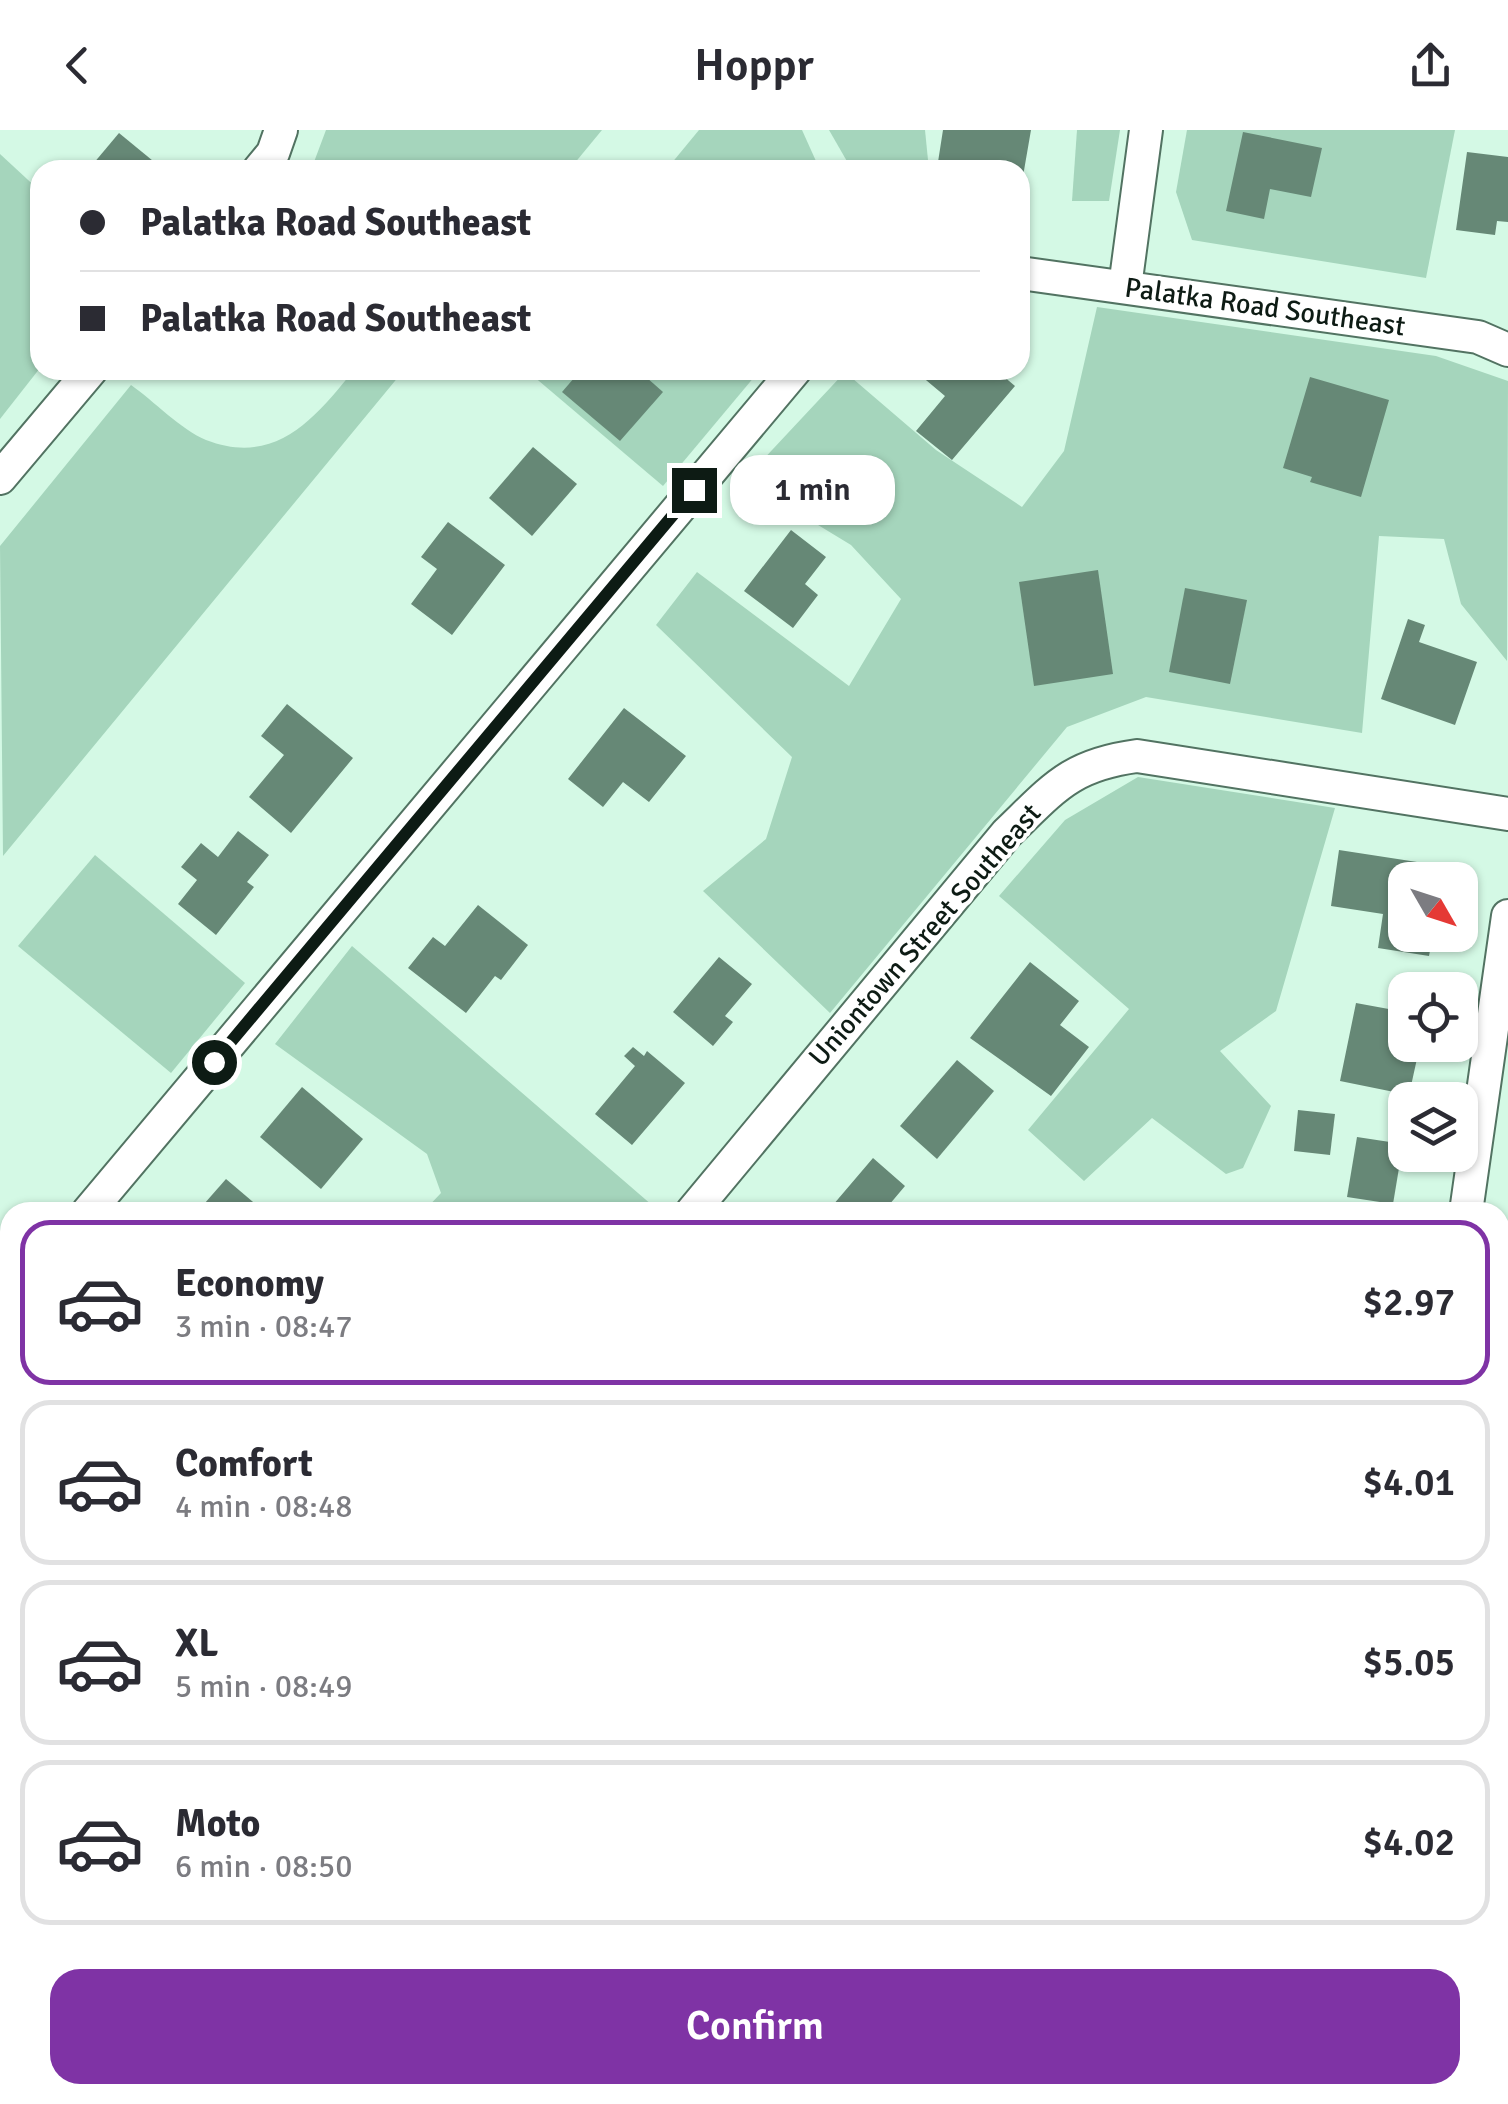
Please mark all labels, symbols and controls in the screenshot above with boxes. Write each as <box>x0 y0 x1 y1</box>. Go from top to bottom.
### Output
icon: back <box>50 38 105 93</box>
text: Hoppr <box>694 38 814 93</box>
icon: share <box>1403 38 1458 93</box>
text: Palatka Road Southeast <box>140 199 531 246</box>
street label: Palatka Road Southeast <box>1123 270 1408 344</box>
text: Palatka Road Southeast <box>140 295 531 342</box>
callout: 1 min <box>729 455 894 525</box>
route end <box>672 468 717 513</box>
text: 1 min <box>774 470 851 509</box>
street label: Uniontown Street Southeast <box>802 797 1048 1073</box>
north arrow <box>1388 862 1478 952</box>
map controls <box>1388 862 1478 1172</box>
button: locate <box>1388 972 1478 1062</box>
route start <box>192 1040 237 1085</box>
button: layers <box>1388 1082 1478 1172</box>
icon: car <box>55 1258 145 1348</box>
text: Economy <box>175 1260 324 1307</box>
text: $2.97 <box>1362 1279 1455 1326</box>
text: 3 min · 08:47 <box>175 1307 353 1346</box>
icon: car <box>55 1438 145 1528</box>
text: Comfort <box>175 1440 313 1487</box>
text: $4.01 <box>1362 1459 1455 1506</box>
text: 4 min · 08:48 <box>175 1487 353 1526</box>
icon: car <box>55 1618 145 1708</box>
text: XL <box>175 1620 218 1667</box>
text: $5.05 <box>1362 1639 1455 1686</box>
text: 5 min · 08:49 <box>175 1667 353 1706</box>
icon: car <box>55 1798 145 1888</box>
text: Moto <box>175 1800 260 1847</box>
text: $4.02 <box>1362 1819 1455 1866</box>
text: 6 min · 08:50 <box>175 1847 353 1886</box>
button: Confirm <box>50 1969 1460 2084</box>

